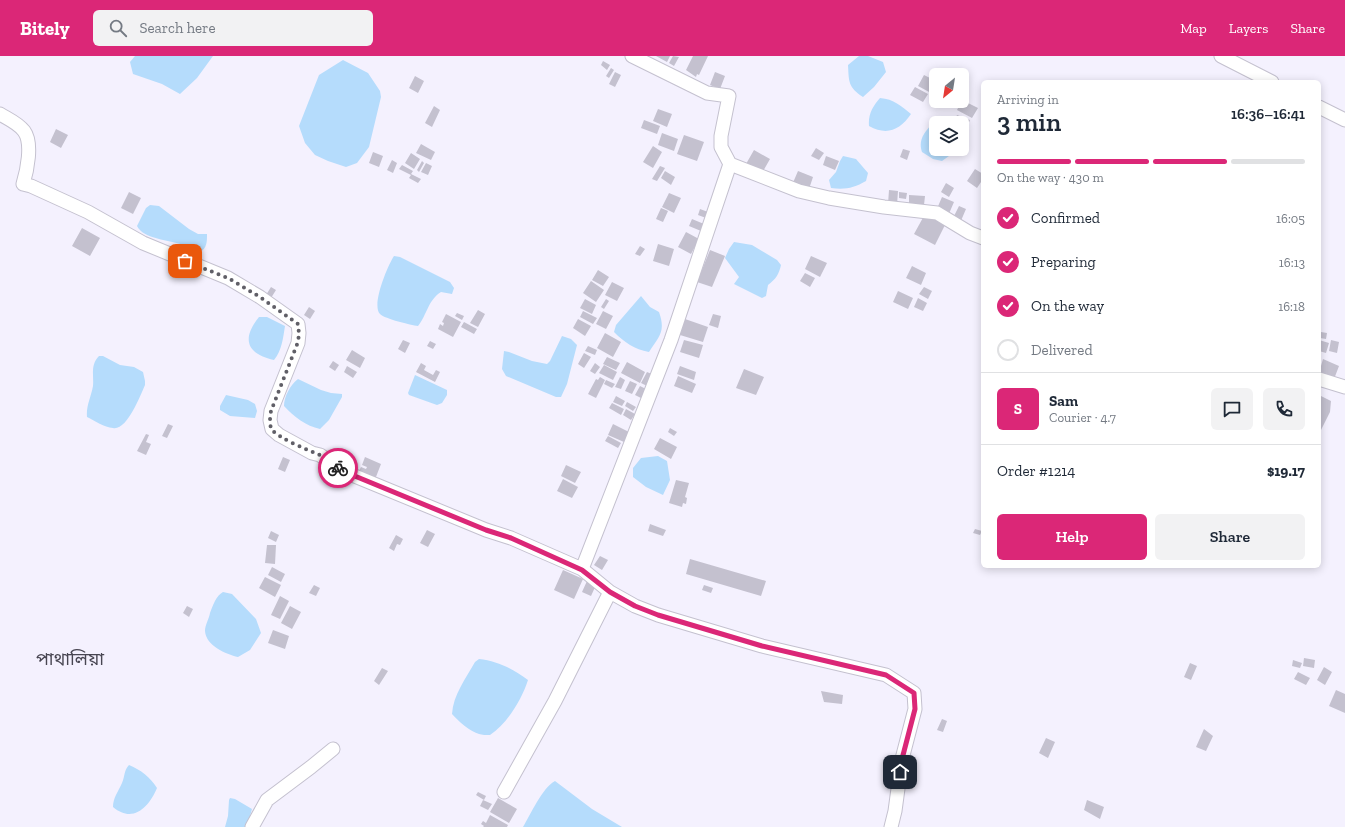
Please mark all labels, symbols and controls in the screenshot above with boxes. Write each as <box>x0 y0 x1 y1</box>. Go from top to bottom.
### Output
search box <box>93 10 373 46</box>
text: Bitely <box>20 17 69 40</box>
icon: search <box>107 17 129 39</box>
text: Search here <box>139 19 215 37</box>
text: Map <box>1180 20 1207 37</box>
text: Layers <box>1229 20 1268 37</box>
text: Share <box>1290 20 1325 37</box>
north arrow <box>929 68 969 108</box>
map controls <box>929 68 969 156</box>
text: Arriving in <box>997 92 1059 107</box>
text: 16:36–16:41 <box>1231 105 1305 123</box>
text: 3 min <box>997 106 1061 138</box>
button: layers <box>929 116 969 156</box>
text: On the way · 430 m <box>997 170 1104 185</box>
icon: check <box>997 207 1019 229</box>
text: Confirmed <box>1031 209 1100 227</box>
text: 16:05 <box>1276 211 1305 226</box>
pin <box>168 244 202 278</box>
icon: bag <box>174 250 196 272</box>
icon: check <box>997 251 1019 273</box>
text: Preparing <box>1031 253 1096 271</box>
text: 16:13 <box>1279 255 1305 270</box>
icon: check <box>997 295 1019 317</box>
text: On the way <box>1031 297 1104 315</box>
text: 16:18 <box>1278 299 1305 314</box>
text: Delivered <box>1031 341 1093 359</box>
button: chat <box>1211 388 1253 430</box>
button: phone <box>1263 388 1305 430</box>
text: Sam <box>1049 392 1078 410</box>
text: S <box>1014 400 1022 418</box>
text: Courier · 4.7 <box>1049 410 1116 425</box>
courier <box>318 448 358 488</box>
icon: bike <box>327 457 349 479</box>
text: Order #1214 <box>997 462 1075 480</box>
text: $19.17 <box>1267 462 1305 480</box>
button: Help <box>997 514 1147 560</box>
button: Share <box>1155 514 1305 560</box>
district label: পাথালিয়া <box>36 648 104 670</box>
pin <box>883 755 917 789</box>
icon: home <box>889 761 911 783</box>

